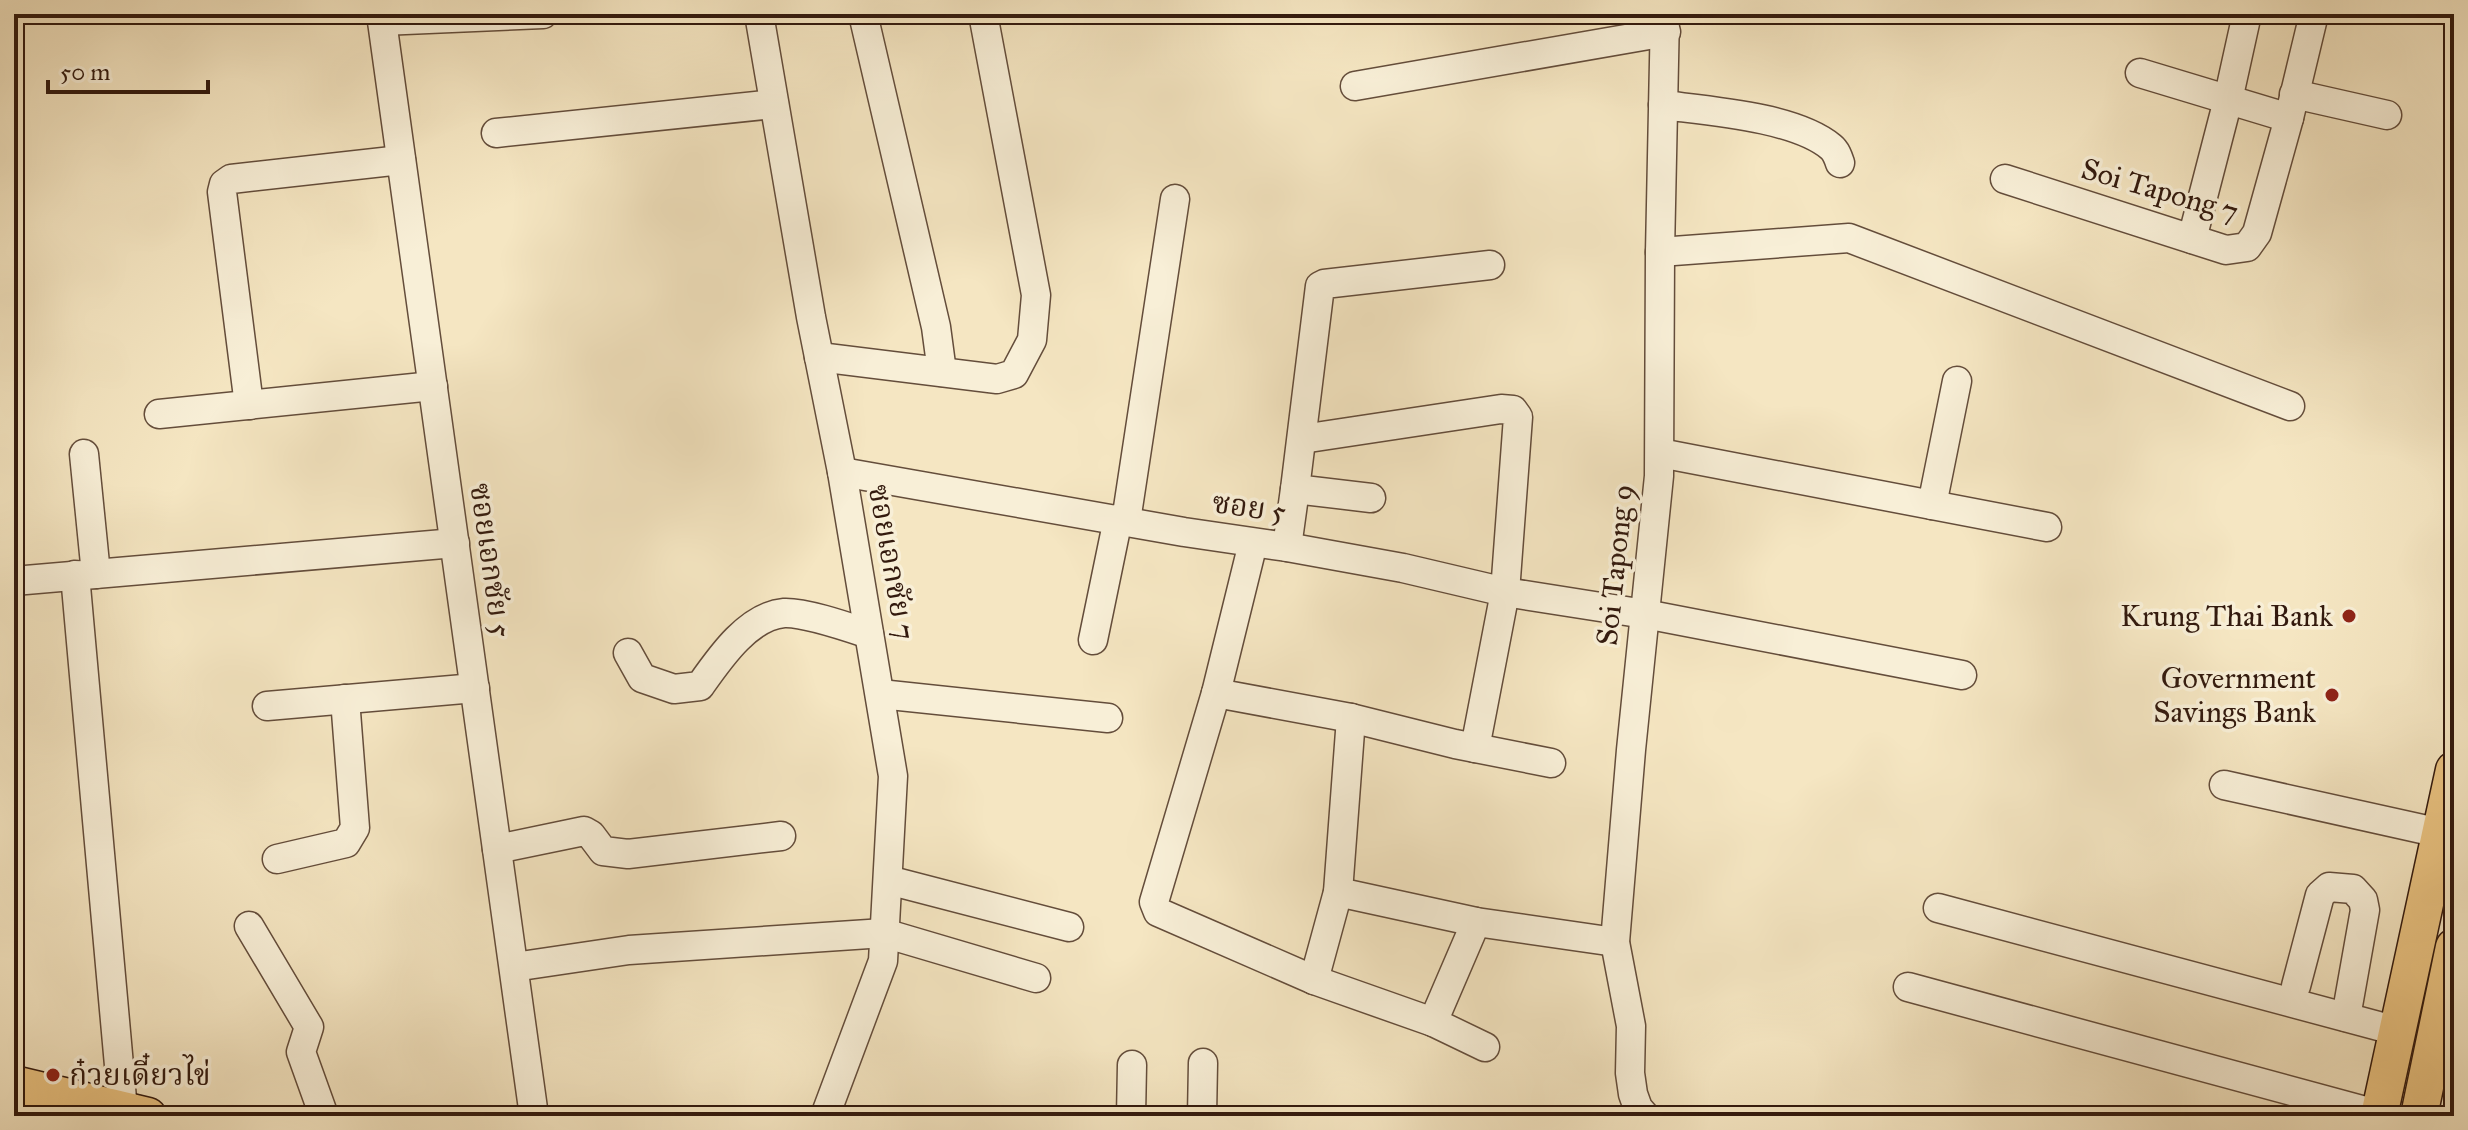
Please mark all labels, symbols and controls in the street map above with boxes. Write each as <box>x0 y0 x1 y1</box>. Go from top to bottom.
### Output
scale bar <box>48 44 208 94</box>
text: 50 m <box>60 57 110 87</box>
street label: Soi Tapong 7 <box>2077 150 2243 230</box>
street label: ซอยเอกชัย 5 <box>462 481 520 639</box>
street label: ซอยเอกชัย 7 <box>861 481 923 643</box>
street label: Soi Tapong 9 <box>1589 483 1642 647</box>
street label: ซอย 5 <box>1210 484 1288 530</box>
place label: Krung Thai Bank <box>2120 598 2333 634</box>
marker: Krung Thai Bank <box>2340 607 2358 625</box>
place label: Government Savings Bank <box>2153 660 2316 730</box>
marker: Government Savings Bank <box>2323 686 2341 704</box>
place label: ก๋วยเดี๋ยวไข่ <box>69 1053 211 1093</box>
marker: ก๋วยเดี๋ยวไข่ <box>44 1066 62 1084</box>

